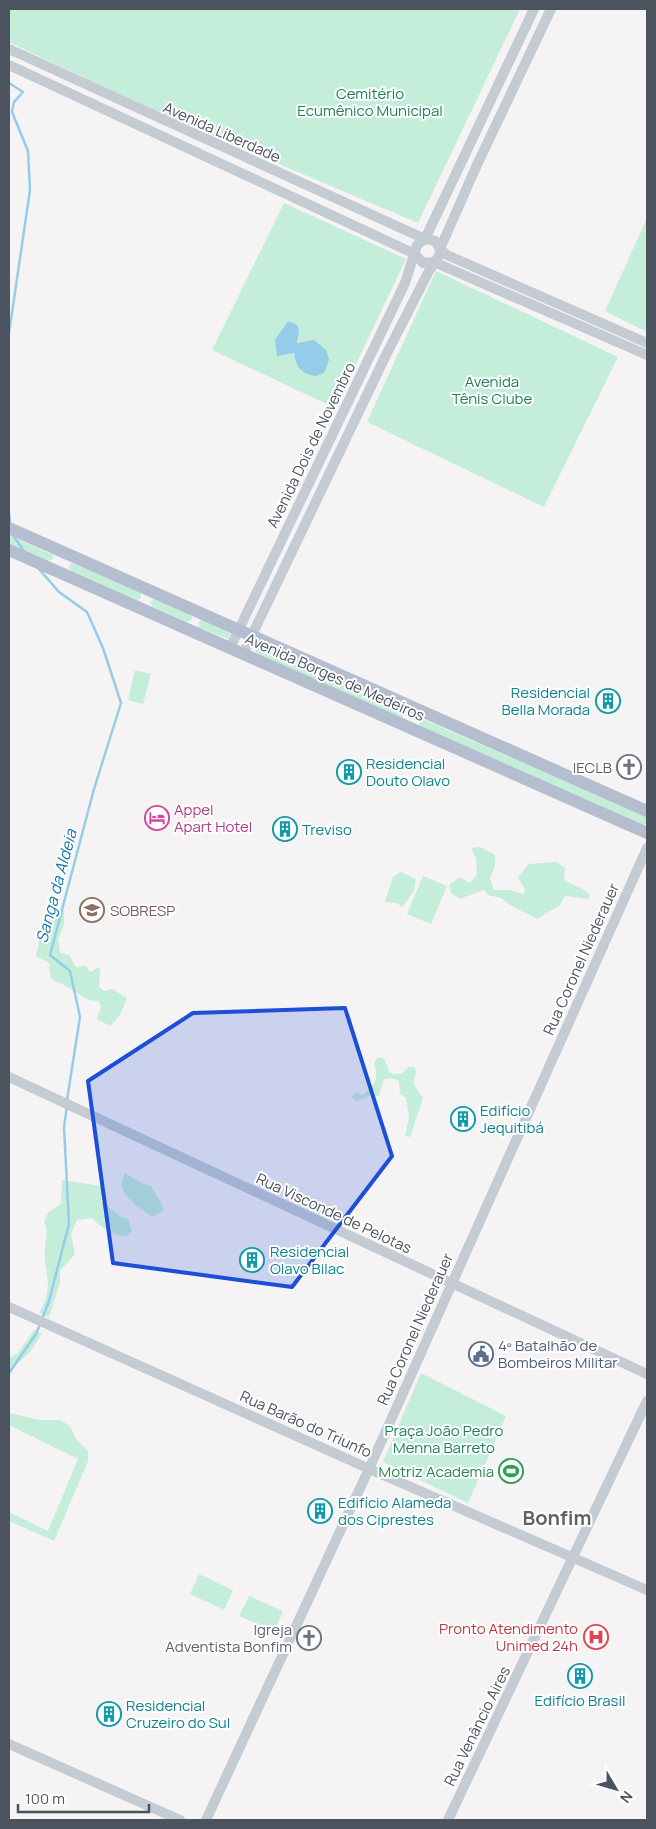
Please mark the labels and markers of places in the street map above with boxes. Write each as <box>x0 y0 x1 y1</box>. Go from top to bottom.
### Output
place label: Residencial Bella Morada <box>502 682 590 720</box>
building icon: Residencial Bella Morada <box>595 688 621 714</box>
place label: Residencial Douto Olavo <box>366 753 450 791</box>
church icon: IECLB <box>616 754 642 780</box>
place label: IECLB <box>573 757 612 778</box>
building icon: Residencial Douto Olavo <box>336 759 362 785</box>
place label: Appel Apart Hotel <box>174 799 252 837</box>
hotel icon: Appel Apart Hotel <box>144 805 170 831</box>
building icon: Treviso <box>272 816 298 842</box>
place label: Treviso <box>302 819 352 840</box>
school or university icon: SOBRESP <box>79 897 105 923</box>
place label: SOBRESP <box>110 900 175 921</box>
place label: Edifício Jequitibá <box>480 1100 544 1138</box>
building icon: Edifício Jequitibá <box>450 1106 476 1132</box>
place label: Residencial Olavo Bilac <box>270 1241 349 1279</box>
building icon: Residencial Olavo Bilac <box>239 1247 265 1273</box>
place label: 4º Batalhão de Bombeiros Militar <box>498 1335 618 1373</box>
public building icon: 4º Batalhão de Bombeiros Militar <box>468 1341 494 1367</box>
sports icon: Motriz Academia <box>498 1458 524 1484</box>
place label: Motriz Academia <box>379 1461 494 1482</box>
place label: Edifício Alameda dos Ciprestes <box>338 1492 451 1530</box>
building icon: Edifício Alameda dos Ciprestes <box>307 1498 333 1524</box>
place label: Pronto Atendimento Unimed 24h <box>439 1618 578 1656</box>
place label: Igreja Adventista Bonfim <box>165 1619 292 1657</box>
hospital icon: Pronto Atendimento Unimed 24h <box>583 1624 609 1650</box>
church icon: Igreja Adventista Bonfim <box>296 1625 322 1651</box>
building icon: Edifício Brasil <box>567 1663 593 1689</box>
place label: Edifício Brasil <box>535 1690 625 1711</box>
place label: Residencial Cruzeiro do Sul <box>126 1695 230 1733</box>
building icon: Residencial Cruzeiro do Sul <box>96 1701 122 1727</box>

